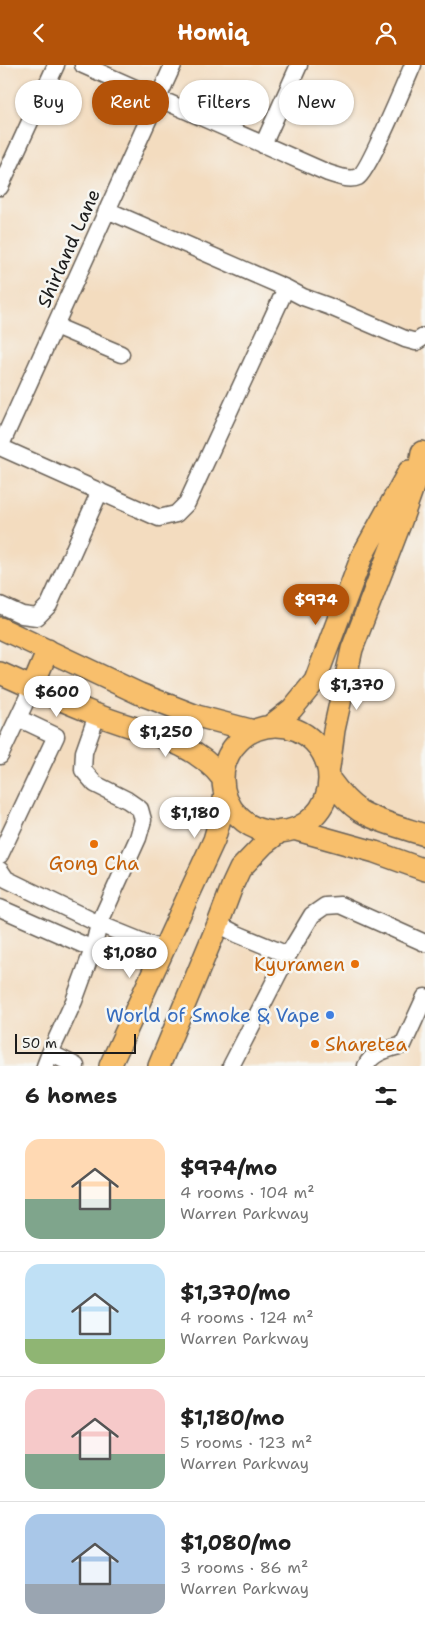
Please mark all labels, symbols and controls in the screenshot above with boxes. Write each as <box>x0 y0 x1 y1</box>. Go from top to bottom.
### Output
text: Homiq <box>177 18 248 47</box>
icon: back <box>25 19 53 47</box>
icon: person <box>372 19 400 47</box>
chip: Buy <box>15 80 82 125</box>
chip: Rent <box>92 80 169 125</box>
chip: Filters <box>179 80 269 125</box>
chip: New <box>279 80 354 125</box>
street label: Shirland Lane <box>31 185 106 312</box>
pin: $974 <box>286 583 346 626</box>
text: $974 <box>294 589 338 610</box>
pin: $1,370 <box>316 669 398 711</box>
text: $1,370 <box>330 674 384 695</box>
pin: $600 <box>27 675 87 718</box>
text: $600 <box>35 681 79 702</box>
pin: $1,250 <box>125 715 207 758</box>
text: $1,250 <box>139 721 193 742</box>
pin: $1,180 <box>154 797 236 839</box>
text: $1,180 <box>170 802 220 823</box>
marker: Gong Cha <box>88 838 100 850</box>
place label: Gong Cha <box>49 851 139 876</box>
pin: $1,080 <box>89 937 171 979</box>
text: $1,080 <box>103 942 157 963</box>
place label: Kyuramen <box>254 952 345 977</box>
marker: Kyuramen <box>349 958 361 970</box>
place label: World of Smoke & Vape <box>106 1003 320 1028</box>
marker: World of Smoke & Vape <box>324 1009 336 1021</box>
scale bar <box>15 1031 136 1054</box>
place label: Sharetea <box>325 1032 407 1057</box>
text: 50 m <box>22 1034 57 1052</box>
marker: Sharetea <box>309 1038 321 1050</box>
text: 6 homes <box>25 1082 117 1110</box>
icon: filters <box>372 1082 400 1110</box>
text: $974/mo <box>180 1154 277 1182</box>
icon: home <box>65 1159 125 1219</box>
text: 4 rooms · 104 m² <box>180 1182 315 1203</box>
text: Warren Parkway <box>180 1203 309 1224</box>
text: $1,370/mo <box>180 1279 291 1307</box>
icon: home <box>65 1284 125 1344</box>
text: 4 rooms · 124 m² <box>180 1307 314 1328</box>
text: Warren Parkway <box>180 1328 309 1349</box>
text: $1,180/mo <box>180 1404 285 1432</box>
icon: home <box>65 1409 125 1469</box>
text: 5 rooms · 123 m² <box>180 1432 312 1453</box>
text: Warren Parkway <box>180 1453 309 1474</box>
text: $1,080/mo <box>180 1529 291 1557</box>
icon: home <box>65 1534 125 1594</box>
text: 3 rooms · 86 m² <box>180 1557 308 1578</box>
text: Warren Parkway <box>180 1578 309 1599</box>

